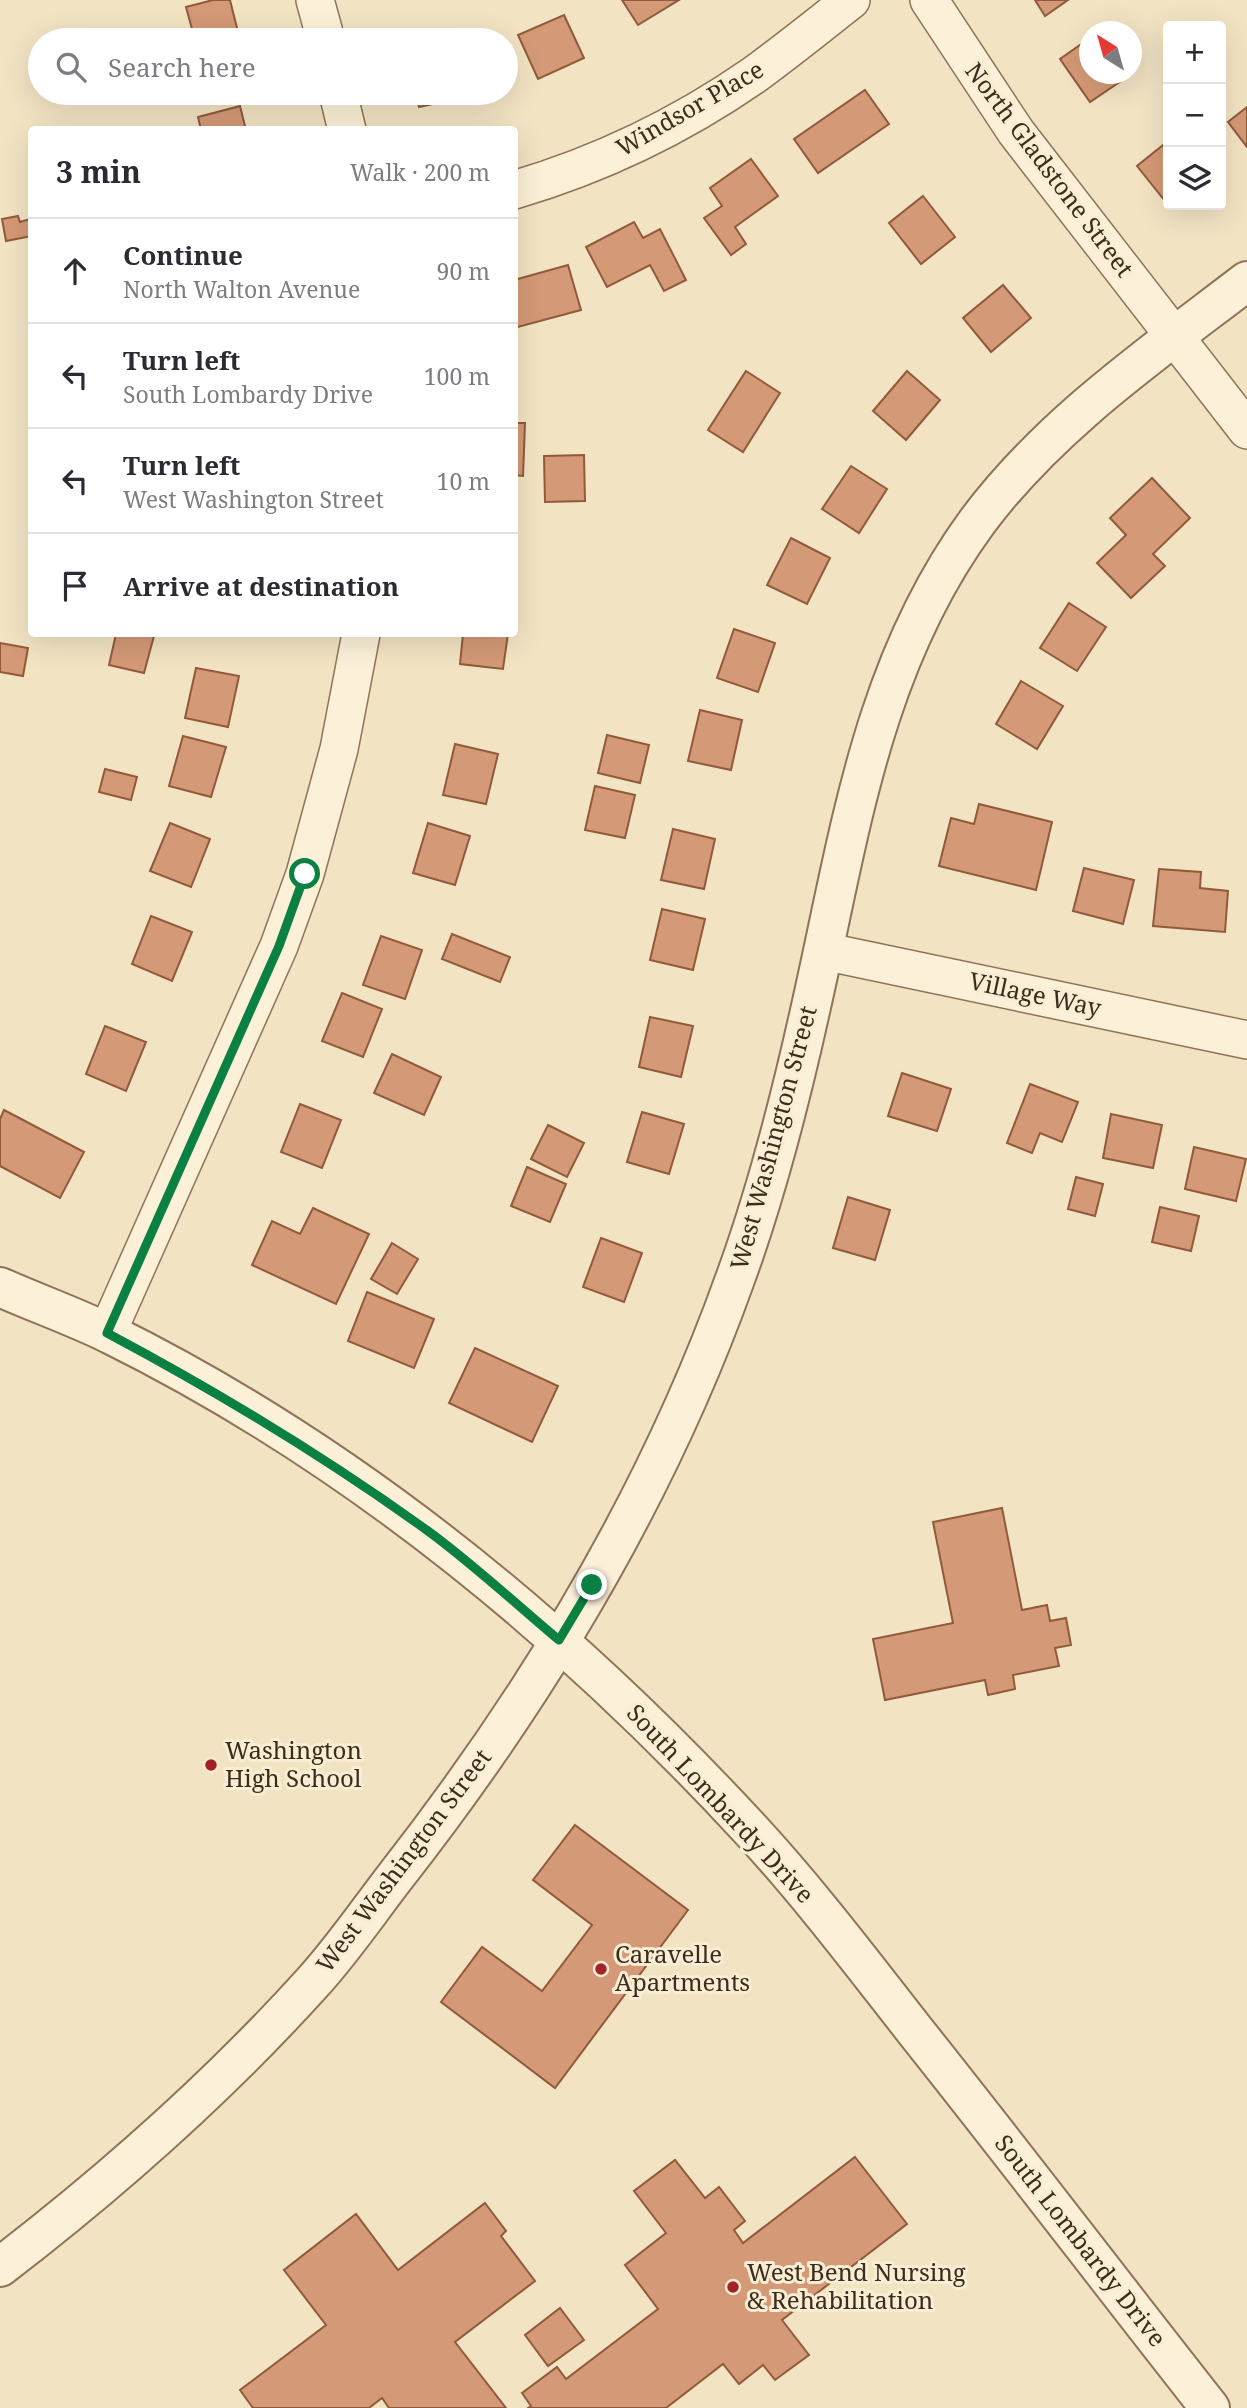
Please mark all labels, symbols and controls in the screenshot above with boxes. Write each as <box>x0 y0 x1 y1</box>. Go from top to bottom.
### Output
north arrow <box>1079 21 1142 84</box>
map controls <box>1163 21 1226 210</box>
button: + <box>1163 21 1226 84</box>
search box <box>28 28 518 105</box>
icon: search <box>52 48 90 86</box>
text: Search here <box>108 49 256 85</box>
street label: Windsor Place <box>609 52 769 163</box>
street label: North Gladstone Street <box>959 55 1142 283</box>
button: − <box>1163 84 1226 147</box>
button: layers <box>1163 147 1226 210</box>
text: 3 min <box>56 151 141 192</box>
text: Walk · 200 m <box>350 156 490 188</box>
text: Continue <box>123 237 243 273</box>
icon: ahead <box>56 252 94 290</box>
text: 90 m <box>437 255 490 287</box>
text: North Walton Avenue <box>123 273 360 305</box>
text: Turn left <box>123 342 240 378</box>
icon: left <box>56 357 94 395</box>
text: 100 m <box>424 360 490 392</box>
text: South Lombardy Drive <box>123 378 373 410</box>
text: Turn left <box>123 447 240 483</box>
icon: left <box>56 462 94 500</box>
text: 10 m <box>437 465 490 497</box>
text: West Washington Street <box>123 483 384 515</box>
icon: arrive <box>56 567 94 605</box>
text: Arrive at destination <box>123 568 399 604</box>
route start <box>289 858 320 889</box>
street label: Village Way <box>966 963 1105 1024</box>
street label: West Washington Street <box>721 1002 824 1273</box>
route end <box>576 1569 607 1600</box>
street label: South Lombardy Drive <box>620 1696 822 1910</box>
place label: Washington High School <box>225 1733 362 1794</box>
street label: West Washington Street <box>308 1742 498 1979</box>
marker: Washington High School <box>203 1757 219 1773</box>
place label: Caravelle Apartments <box>615 1937 750 1998</box>
marker: Caravelle Apartments <box>593 1961 609 1977</box>
street label: South Lombardy Drive <box>988 2127 1174 2353</box>
place label: West Bend Nursing & Rehabilitation <box>747 2255 966 2316</box>
marker: West Bend Nursing & Rehabilitation <box>725 2279 741 2295</box>

